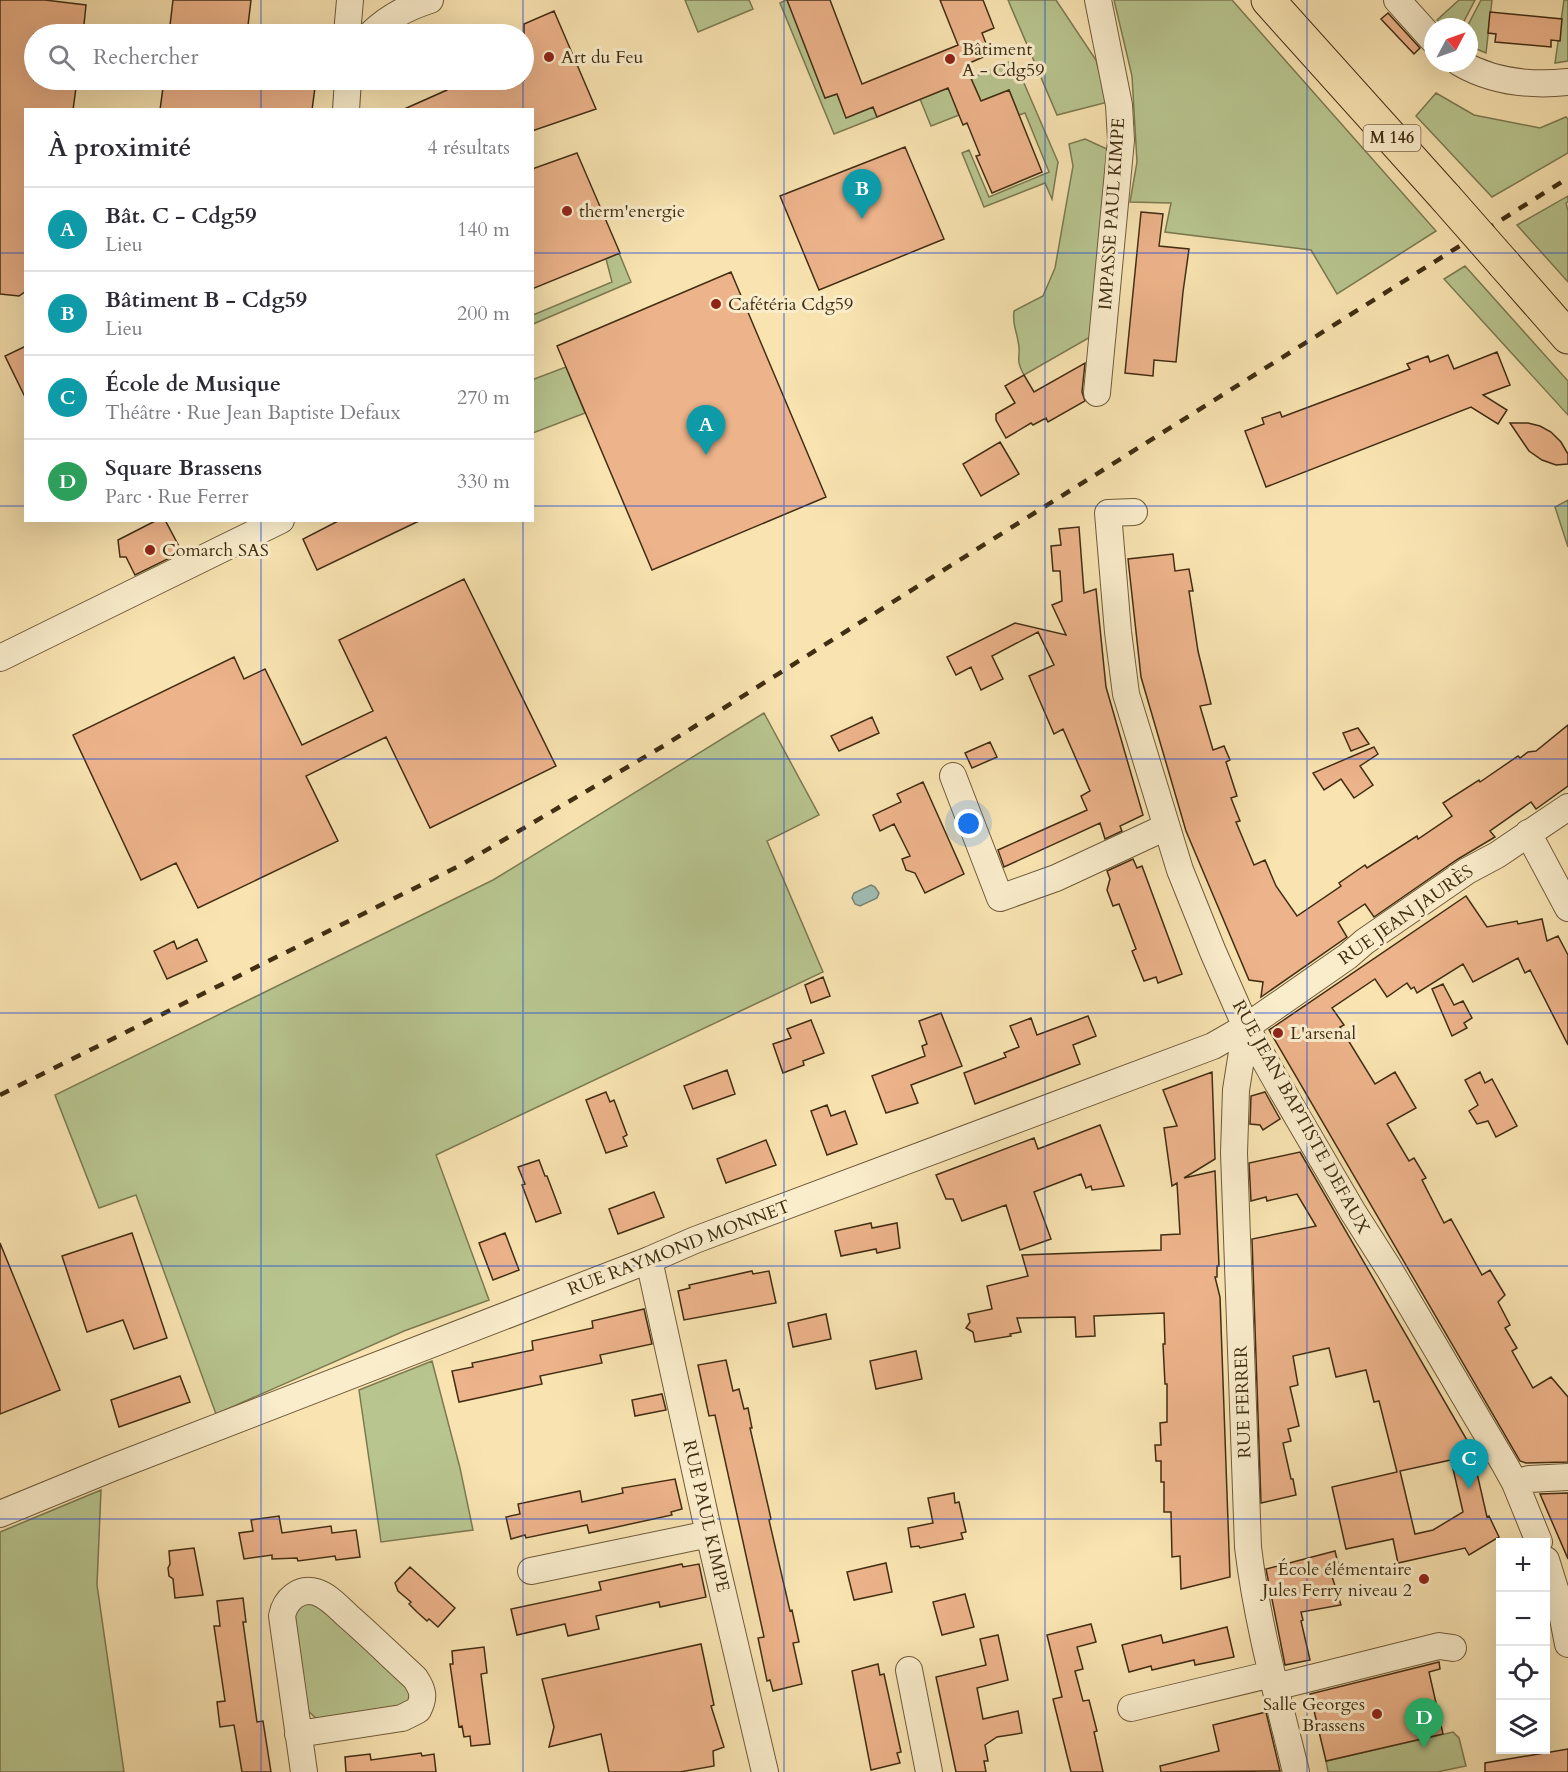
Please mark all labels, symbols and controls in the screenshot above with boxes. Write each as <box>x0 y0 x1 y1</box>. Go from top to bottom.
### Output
north arrow <box>1424 18 1478 72</box>
search box <box>24 24 534 90</box>
place label: Bâtiment A - Cdg59 <box>962 37 1044 83</box>
icon: search <box>45 41 78 74</box>
text: Rechercher <box>93 42 198 72</box>
place label: Art du Feu <box>561 45 644 70</box>
marker: Art du Feu <box>542 50 556 64</box>
marker: Bâtiment A - Cdg59 <box>943 52 957 66</box>
street label: IMPASSE PAUL KIMPE <box>1093 117 1131 311</box>
road number: M 146 <box>1364 125 1420 151</box>
text: À proximité <box>48 130 191 165</box>
text: 4 résultats <box>427 134 510 161</box>
pin: B <box>842 170 882 219</box>
place label: therm'energie <box>579 199 685 224</box>
text: Bât. C - Cdg59 <box>105 201 257 231</box>
marker: therm'energie <box>560 204 574 218</box>
text: A <box>60 216 75 243</box>
text: 140 m <box>457 216 510 243</box>
text: Lieu <box>105 231 143 258</box>
text: Bâtiment B - Cdg59 <box>105 285 307 315</box>
place label: Cafétéria Cdg59 <box>728 292 853 317</box>
marker: Cafétéria Cdg59 <box>709 297 723 311</box>
text: B <box>60 300 75 327</box>
text: 200 m <box>457 300 510 327</box>
text: Lieu <box>105 315 143 342</box>
text: École de Musique <box>105 369 281 399</box>
text: C <box>60 384 75 411</box>
text: 270 m <box>457 384 510 411</box>
text: Théâtre · Rue Jean Baptiste Defaux <box>105 399 401 426</box>
pin: A <box>686 406 726 455</box>
text: Square Brassens <box>105 453 262 483</box>
text: D <box>59 468 76 495</box>
text: 330 m <box>457 468 510 495</box>
text: Parc · Rue Ferrer <box>105 483 248 510</box>
place label: Comarch SAS <box>162 538 269 563</box>
marker: Comarch SAS <box>143 543 157 557</box>
your location <box>954 809 983 838</box>
street label: RUE JEAN JAURÈS <box>1334 859 1478 971</box>
street label: RUE JEAN BAPTISTE DEFAUX <box>1226 995 1376 1239</box>
place label: L'arsenal <box>1290 1021 1357 1046</box>
marker: L'arsenal <box>1271 1026 1285 1040</box>
street label: RUE RAYMOND MONNET <box>564 1194 794 1302</box>
street label: RUE FERRER <box>1229 1345 1257 1459</box>
street label: RUE PAUL KIMPE <box>676 1438 736 1594</box>
pin: C <box>1450 1440 1488 1489</box>
map controls <box>1496 1538 1550 1754</box>
button: + <box>1496 1538 1550 1592</box>
place label: École élémentaire Jules Ferry niveau 2 <box>1259 1557 1412 1603</box>
marker: École élémentaire Jules Ferry niveau 2 <box>1417 1572 1431 1586</box>
button: − <box>1496 1592 1550 1646</box>
button: locate <box>1496 1646 1550 1700</box>
place label: Salle Georges Brassens <box>1263 1692 1365 1738</box>
pin: D <box>1404 1698 1444 1748</box>
button: layers <box>1496 1700 1550 1754</box>
marker: Salle Georges Brassens <box>1370 1707 1384 1721</box>

